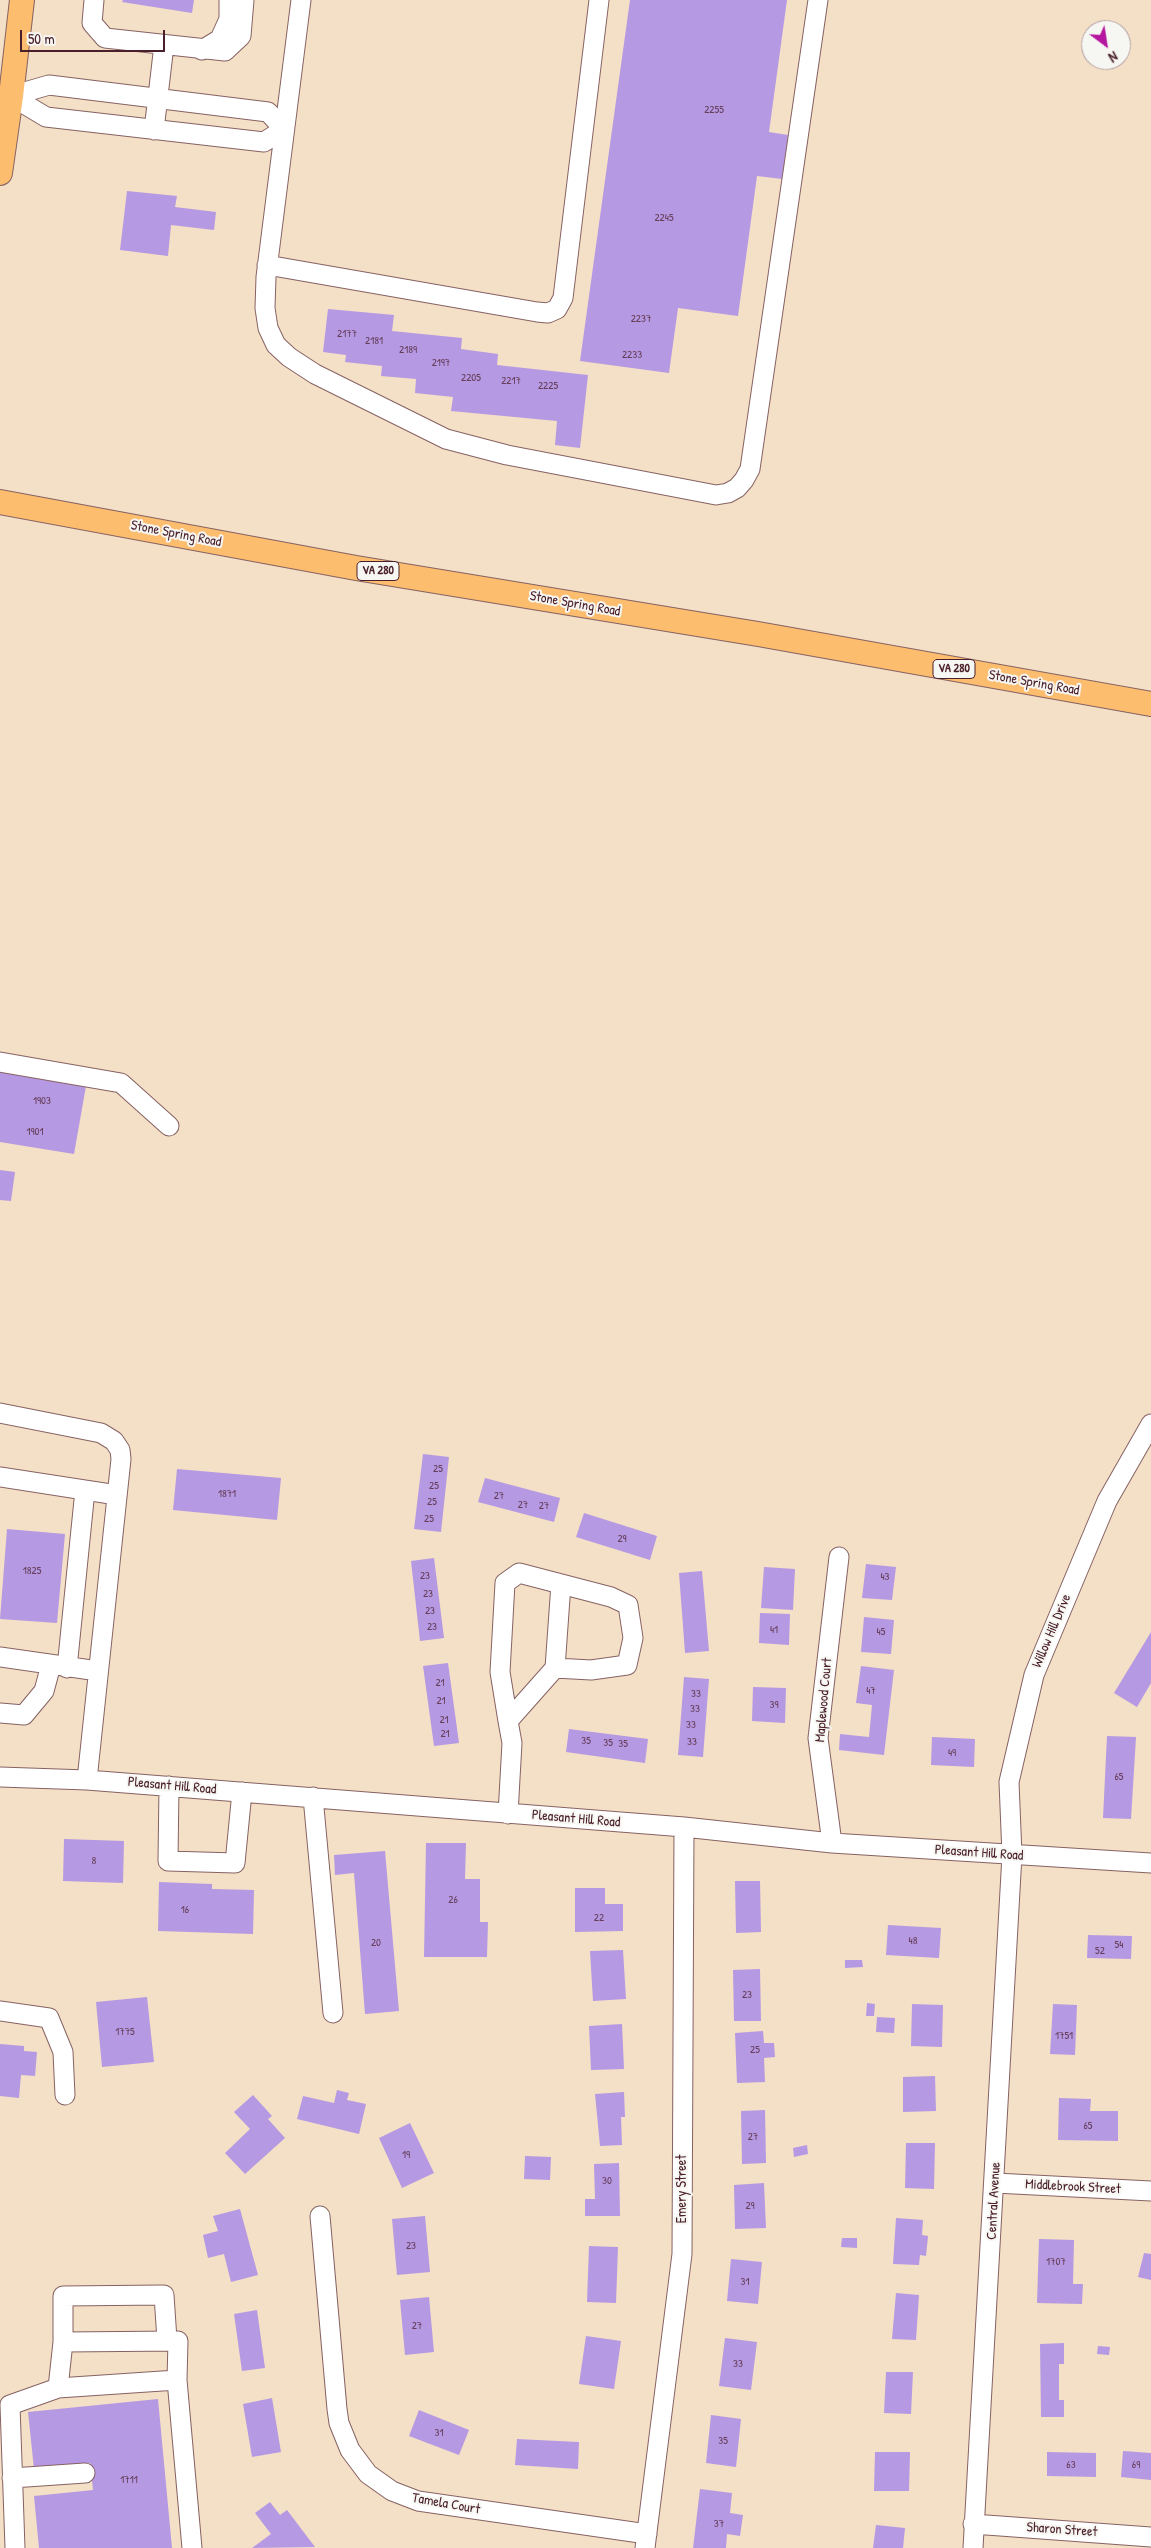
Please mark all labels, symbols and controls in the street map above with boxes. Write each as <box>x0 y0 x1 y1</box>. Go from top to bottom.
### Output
scale bar <box>22 20 168 52</box>
north arrow <box>1081 20 1131 70</box>
text: 50 m <box>28 28 55 49</box>
text: N <box>1105 47 1122 67</box>
house number: 2255 <box>704 103 724 117</box>
house number: 2245 <box>654 211 674 225</box>
house number: 2237 <box>631 312 651 326</box>
house number: 2177 <box>337 327 357 341</box>
house number: 2181 <box>365 334 383 348</box>
house number: 2189 <box>399 343 417 357</box>
house number: 2233 <box>622 348 642 362</box>
house number: 2197 <box>432 356 450 370</box>
house number: 2205 <box>461 371 481 385</box>
house number: 2217 <box>501 374 521 388</box>
house number: 2225 <box>538 379 558 393</box>
street label: Stone Spring Road <box>129 517 223 551</box>
road number: VA 280 <box>357 562 399 580</box>
street label: Stone Spring Road <box>528 588 622 620</box>
road number: VA 280 <box>933 660 975 679</box>
street label: Stone Spring Road <box>987 667 1081 699</box>
house number: 1903 <box>33 1094 51 1108</box>
house number: 1901 <box>27 1125 43 1139</box>
house number: 25 <box>433 1462 443 1476</box>
house number: 25 <box>429 1479 439 1493</box>
house number: 1871 <box>218 1487 236 1501</box>
house number: 27 <box>494 1489 504 1503</box>
house number: 25 <box>427 1495 437 1509</box>
house number: 27 <box>518 1498 528 1512</box>
house number: 27 <box>539 1499 549 1513</box>
house number: 25 <box>424 1512 434 1526</box>
house number: 29 <box>617 1532 627 1546</box>
house number: 1825 <box>23 1564 41 1578</box>
house number: 23 <box>420 1569 430 1583</box>
house number: 43 <box>880 1570 890 1584</box>
house number: 23 <box>423 1587 433 1601</box>
street label: Willow Hill Drive <box>1029 1592 1075 1670</box>
house number: 23 <box>425 1604 435 1618</box>
house number: 23 <box>427 1620 437 1634</box>
house number: 41 <box>770 1623 778 1637</box>
house number: 45 <box>877 1625 885 1639</box>
street label: Maplewood Court <box>812 1657 836 1743</box>
house number: 21 <box>435 1676 445 1690</box>
house number: 47 <box>866 1684 876 1698</box>
house number: 33 <box>691 1687 701 1701</box>
house number: 21 <box>436 1694 446 1708</box>
house number: 39 <box>770 1698 778 1712</box>
house number: 33 <box>690 1702 700 1716</box>
house number: 21 <box>439 1713 449 1727</box>
house number: 33 <box>686 1718 696 1732</box>
house number: 21 <box>440 1727 450 1741</box>
house number: 35 <box>581 1734 591 1748</box>
house number: 33 <box>687 1735 697 1749</box>
house number: 35 <box>603 1736 613 1750</box>
house number: 35 <box>618 1737 628 1751</box>
house number: 49 <box>948 1746 956 1760</box>
house number: 65 <box>1114 1770 1124 1784</box>
street label: Pleasant Hill Road <box>127 1774 217 1798</box>
street label: Pleasant Hill Road <box>531 1807 621 1831</box>
street label: Pleasant Hill Road <box>934 1842 1024 1864</box>
house number: 8 <box>92 1854 96 1868</box>
house number: 26 <box>448 1893 458 1907</box>
house number: 16 <box>181 1903 189 1917</box>
house number: 22 <box>594 1911 604 1925</box>
house number: 48 <box>909 1934 917 1948</box>
house number: 20 <box>371 1936 381 1950</box>
house number: 54 <box>1115 1938 1123 1952</box>
house number: 52 <box>1095 1944 1105 1958</box>
house number: 23 <box>742 1988 752 2002</box>
house number: 1775 <box>115 2025 135 2039</box>
house number: 1751 <box>1055 2029 1073 2043</box>
house number: 25 <box>750 2043 760 2057</box>
house number: 65 <box>1083 2119 1093 2133</box>
house number: 27 <box>748 2130 758 2144</box>
house number: 19 <box>402 2148 410 2162</box>
street label: Emery Street <box>674 2155 690 2223</box>
street label: Central Avenue <box>984 2162 1004 2240</box>
house number: 30 <box>602 2174 612 2188</box>
street label: Middlebrook Street <box>1025 2176 1121 2198</box>
house number: 29 <box>745 2199 755 2213</box>
house number: 23 <box>406 2239 416 2253</box>
house number: 1707 <box>1046 2255 1066 2269</box>
house number: 31 <box>741 2275 749 2289</box>
house number: 27 <box>412 2319 422 2333</box>
house number: 33 <box>733 2357 743 2371</box>
house number: 31 <box>435 2426 443 2440</box>
house number: 35 <box>718 2434 728 2448</box>
house number: 63 <box>1066 2458 1076 2472</box>
house number: 69 <box>1132 2458 1140 2472</box>
house number: 1711 <box>120 2473 138 2487</box>
street label: Tamela Court <box>411 2490 481 2518</box>
house number: 37 <box>714 2517 724 2531</box>
street label: Sharon Street <box>1026 2519 1098 2541</box>

